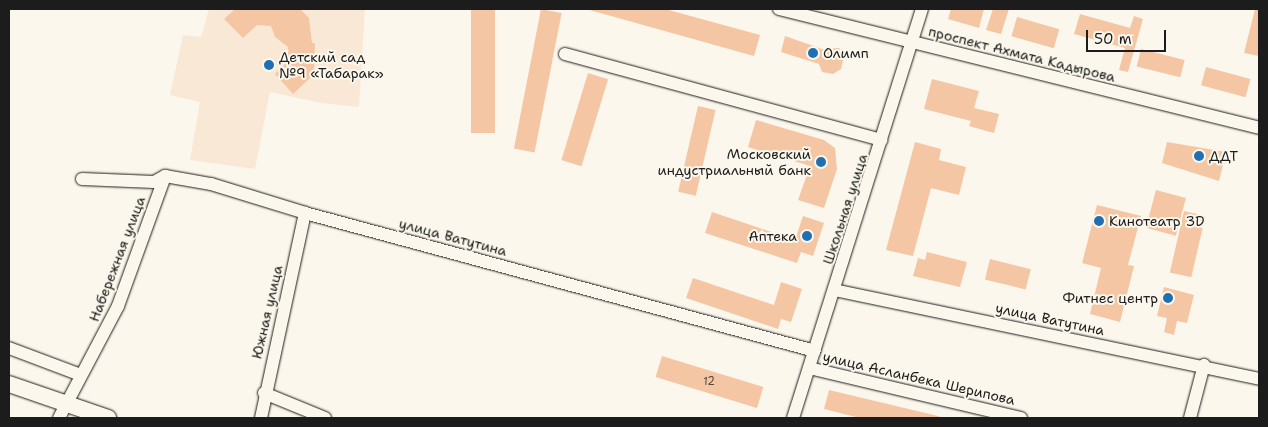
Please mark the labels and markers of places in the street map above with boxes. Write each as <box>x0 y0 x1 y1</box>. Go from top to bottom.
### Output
place label: Олимп <box>823 45 869 61</box>
marker: Олимп <box>807 47 819 59</box>
place label: Детский сад №9 «Табарак» <box>279 49 384 82</box>
marker: Детский сад №9 «Табарак» <box>263 59 275 71</box>
place label: Московский индустриальный банк <box>658 146 811 178</box>
place label: ДДТ <box>1209 148 1238 164</box>
marker: ДДТ <box>1193 150 1205 162</box>
marker: Московский индустриальный банк <box>815 156 827 168</box>
place label: Кинотеатр 3D <box>1109 213 1204 229</box>
marker: Кинотеатр 3D <box>1093 215 1105 227</box>
place label: Аптека <box>749 228 797 244</box>
marker: Аптека <box>801 230 813 242</box>
place label: Фитнес центр <box>1062 290 1158 306</box>
marker: Фитнес центр <box>1162 292 1174 304</box>

